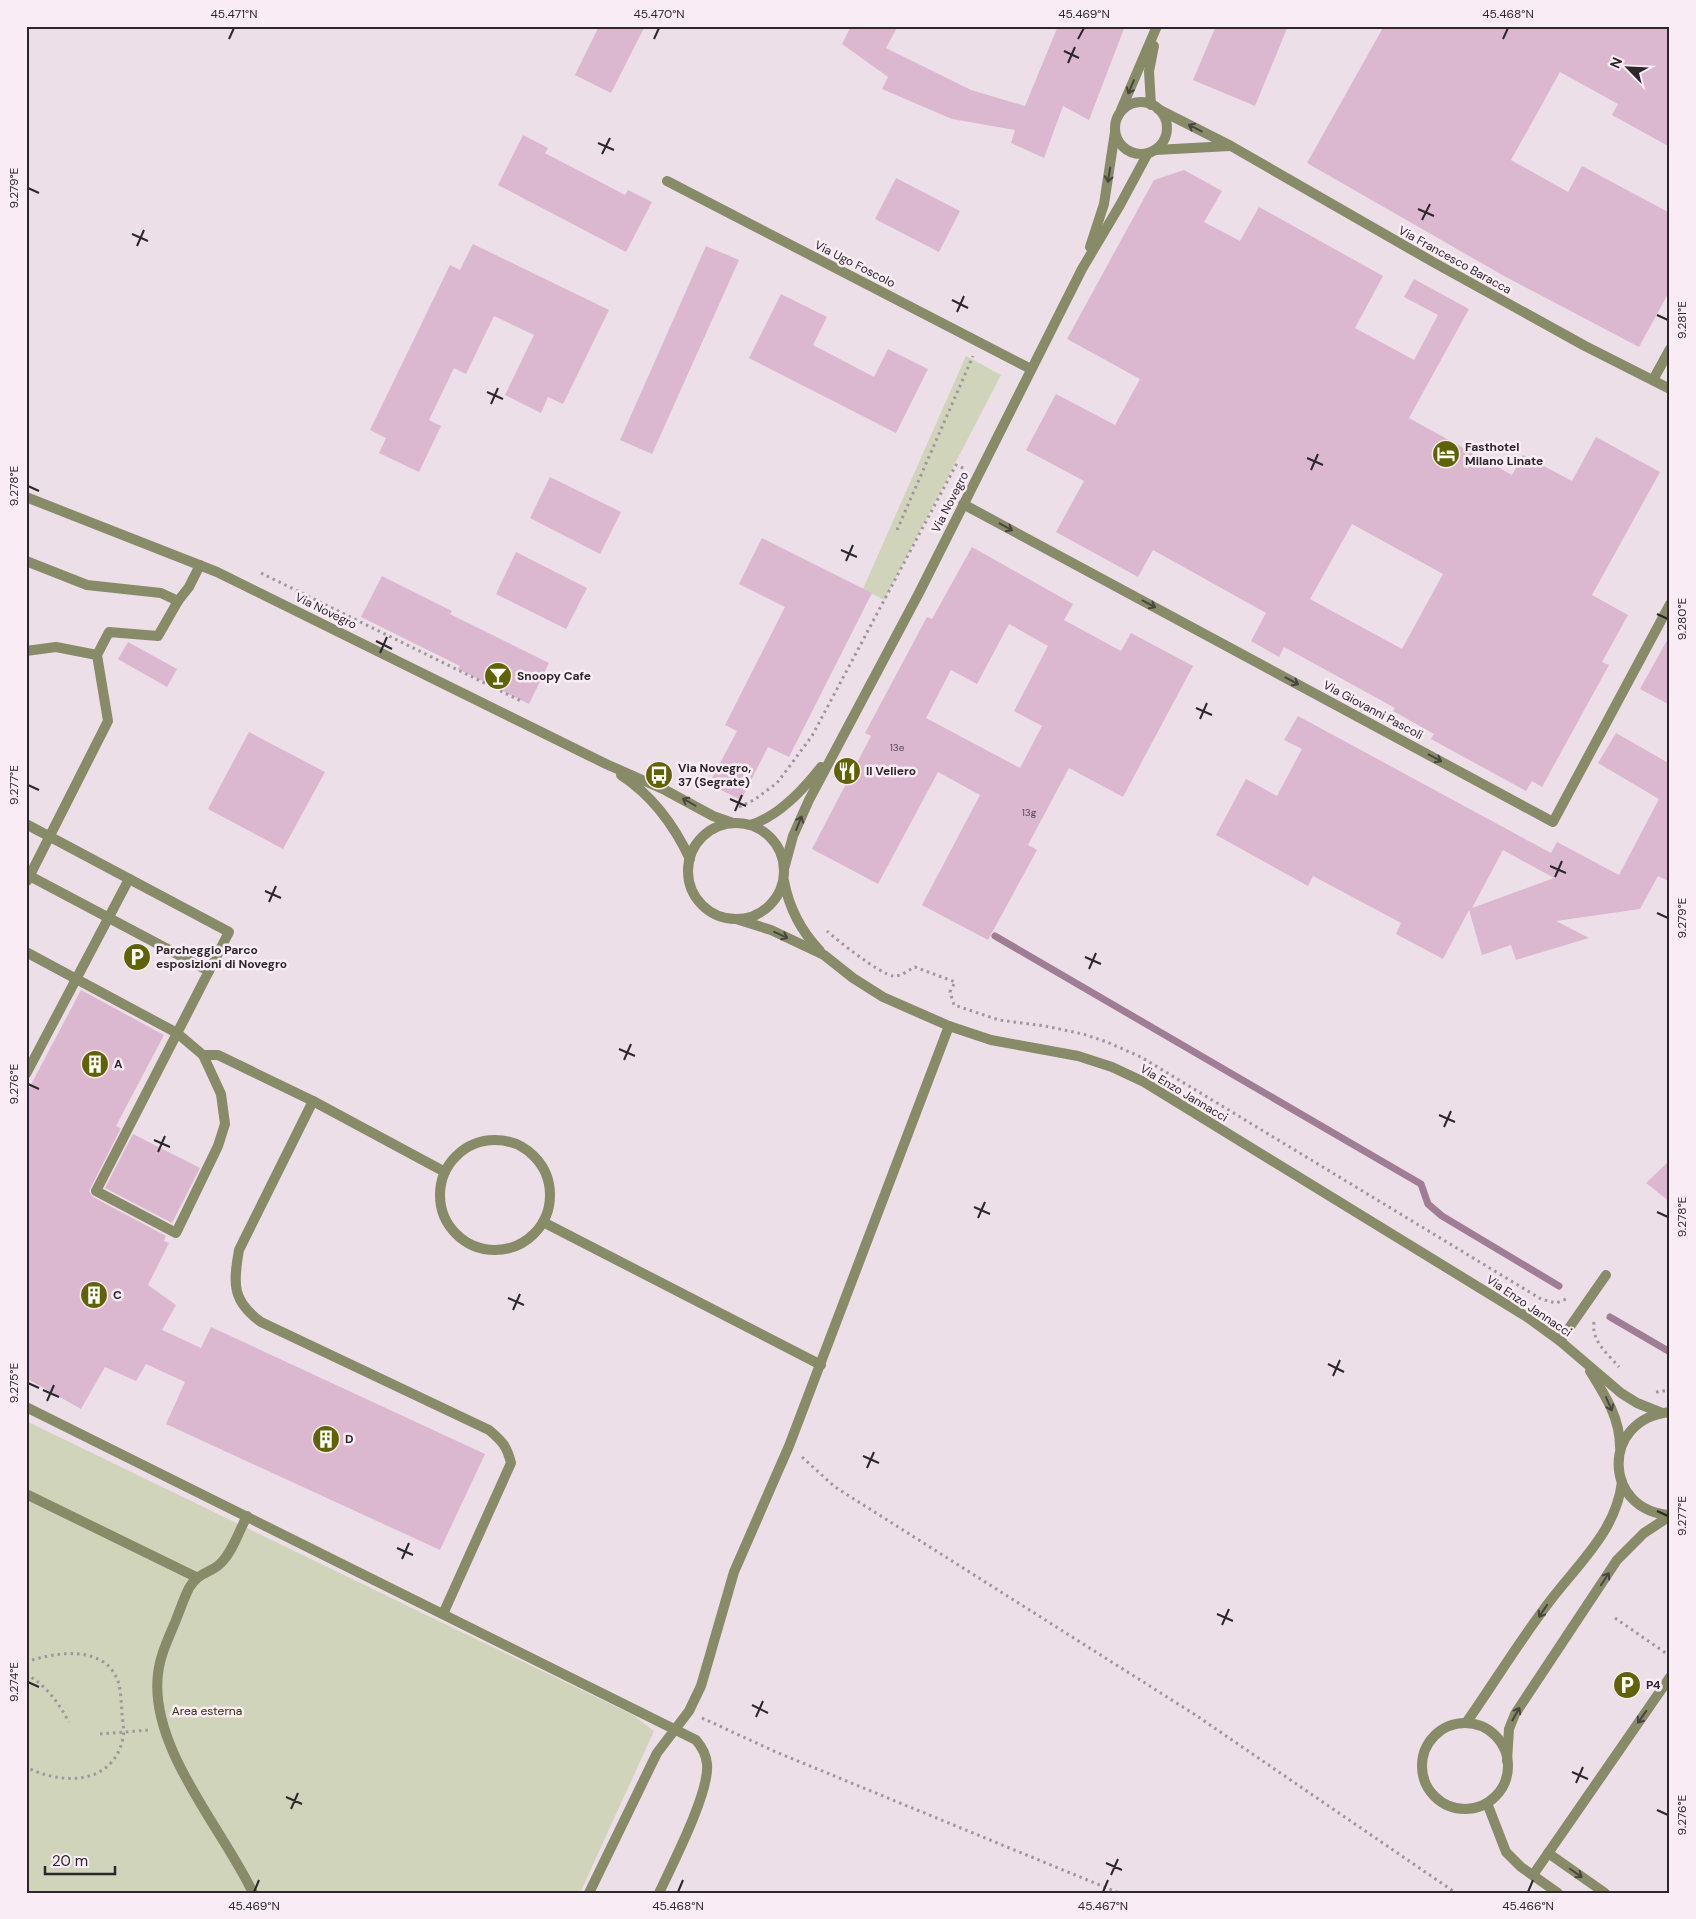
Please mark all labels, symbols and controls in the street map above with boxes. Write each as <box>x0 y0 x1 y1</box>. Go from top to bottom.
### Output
text: 45.471°N <box>211 6 257 22</box>
text: 45.470°N <box>633 6 685 22</box>
text: 45.469°N <box>1058 6 1110 22</box>
text: 45.468°N <box>1482 6 1534 22</box>
north arrow <box>1604 42 1654 92</box>
text: N <box>1606 54 1626 71</box>
one-way arrow <box>1126 79 1136 94</box>
one-way arrow <box>1187 123 1202 133</box>
text: 9.279°E <box>6 167 22 208</box>
one-way arrow <box>1104 167 1114 183</box>
street label: Via Francesco Baracca <box>1396 222 1514 298</box>
street label: Via Ugo Foscolo <box>812 237 898 291</box>
text: 9.281°E <box>1674 301 1690 339</box>
hotel icon: Fasthotel Milano Linate <box>1431 439 1461 469</box>
place label: Fasthotel Milano Linate <box>1465 439 1543 469</box>
text: 9.278°E <box>6 465 22 506</box>
street label: Via Novegro <box>928 469 972 535</box>
one-way arrow <box>999 522 1014 532</box>
street label: Via Novegro <box>293 589 359 633</box>
text: 9.280°E <box>1674 597 1690 640</box>
one-way arrow <box>1142 599 1157 609</box>
bar icon: Snoopy Cafe <box>483 661 513 691</box>
place label: Snoopy Cafe <box>517 668 591 684</box>
one-way arrow <box>1285 676 1300 686</box>
street label: Via Giovanni Pascoli <box>1320 677 1426 743</box>
house number: 13e <box>890 741 905 754</box>
one-way arrow <box>1428 753 1443 763</box>
restaurant icon: Il Veliero <box>832 756 862 786</box>
bus stop icon: Via Novegro, 37 (Segrate) <box>644 760 674 790</box>
place label: Via Novegro, 37 (Segrate) <box>678 760 751 790</box>
place label: Il Veliero <box>866 763 916 779</box>
text: 9.277°E <box>6 765 22 805</box>
one-way arrow <box>682 797 696 807</box>
house number: 13g <box>1022 806 1037 819</box>
one-way arrow <box>794 816 804 831</box>
text: 9.279°E <box>1674 897 1690 938</box>
one-way arrow <box>773 930 788 940</box>
parking icon: Parcheggio Parco esposizioni di Novegro <box>122 942 152 972</box>
place label: Parcheggio Parco esposizioni di Novegro <box>156 942 287 972</box>
building icon: A <box>80 1049 110 1079</box>
place label: A <box>114 1056 123 1072</box>
street label: Via Enzo Jannacci <box>1137 1061 1231 1126</box>
text: 9.276°E <box>6 1063 22 1104</box>
text: 9.278°E <box>1674 1196 1690 1237</box>
street label: Via Enzo Jannacci <box>1483 1272 1575 1341</box>
building icon: C <box>79 1280 109 1310</box>
place label: C <box>113 1287 122 1303</box>
text: 9.275°E <box>6 1363 22 1403</box>
one-way arrow <box>1605 1396 1615 1411</box>
building icon: D <box>311 1424 341 1454</box>
place label: D <box>345 1431 353 1447</box>
text: 9.277°E <box>1674 1496 1690 1536</box>
one-way arrow <box>1600 1572 1610 1586</box>
one-way arrow <box>1538 1604 1548 1618</box>
text: 9.274°E <box>6 1662 22 1702</box>
parking icon: P4 <box>1612 1670 1642 1700</box>
place label: P4 <box>1646 1677 1661 1693</box>
park label: Area esterna <box>172 1703 242 1719</box>
one-way arrow <box>1511 1707 1521 1722</box>
one-way arrow <box>1637 1710 1647 1724</box>
text: 9.276°E <box>1674 1794 1690 1835</box>
scale bar <box>45 1844 115 1876</box>
text: 20 m <box>52 1851 88 1871</box>
one-way arrow <box>1569 1868 1583 1878</box>
text: 45.469°N <box>228 1898 280 1914</box>
text: 45.468°N <box>652 1898 704 1914</box>
text: 45.467°N <box>1078 1898 1128 1914</box>
text: 45.466°N <box>1502 1898 1554 1914</box>

